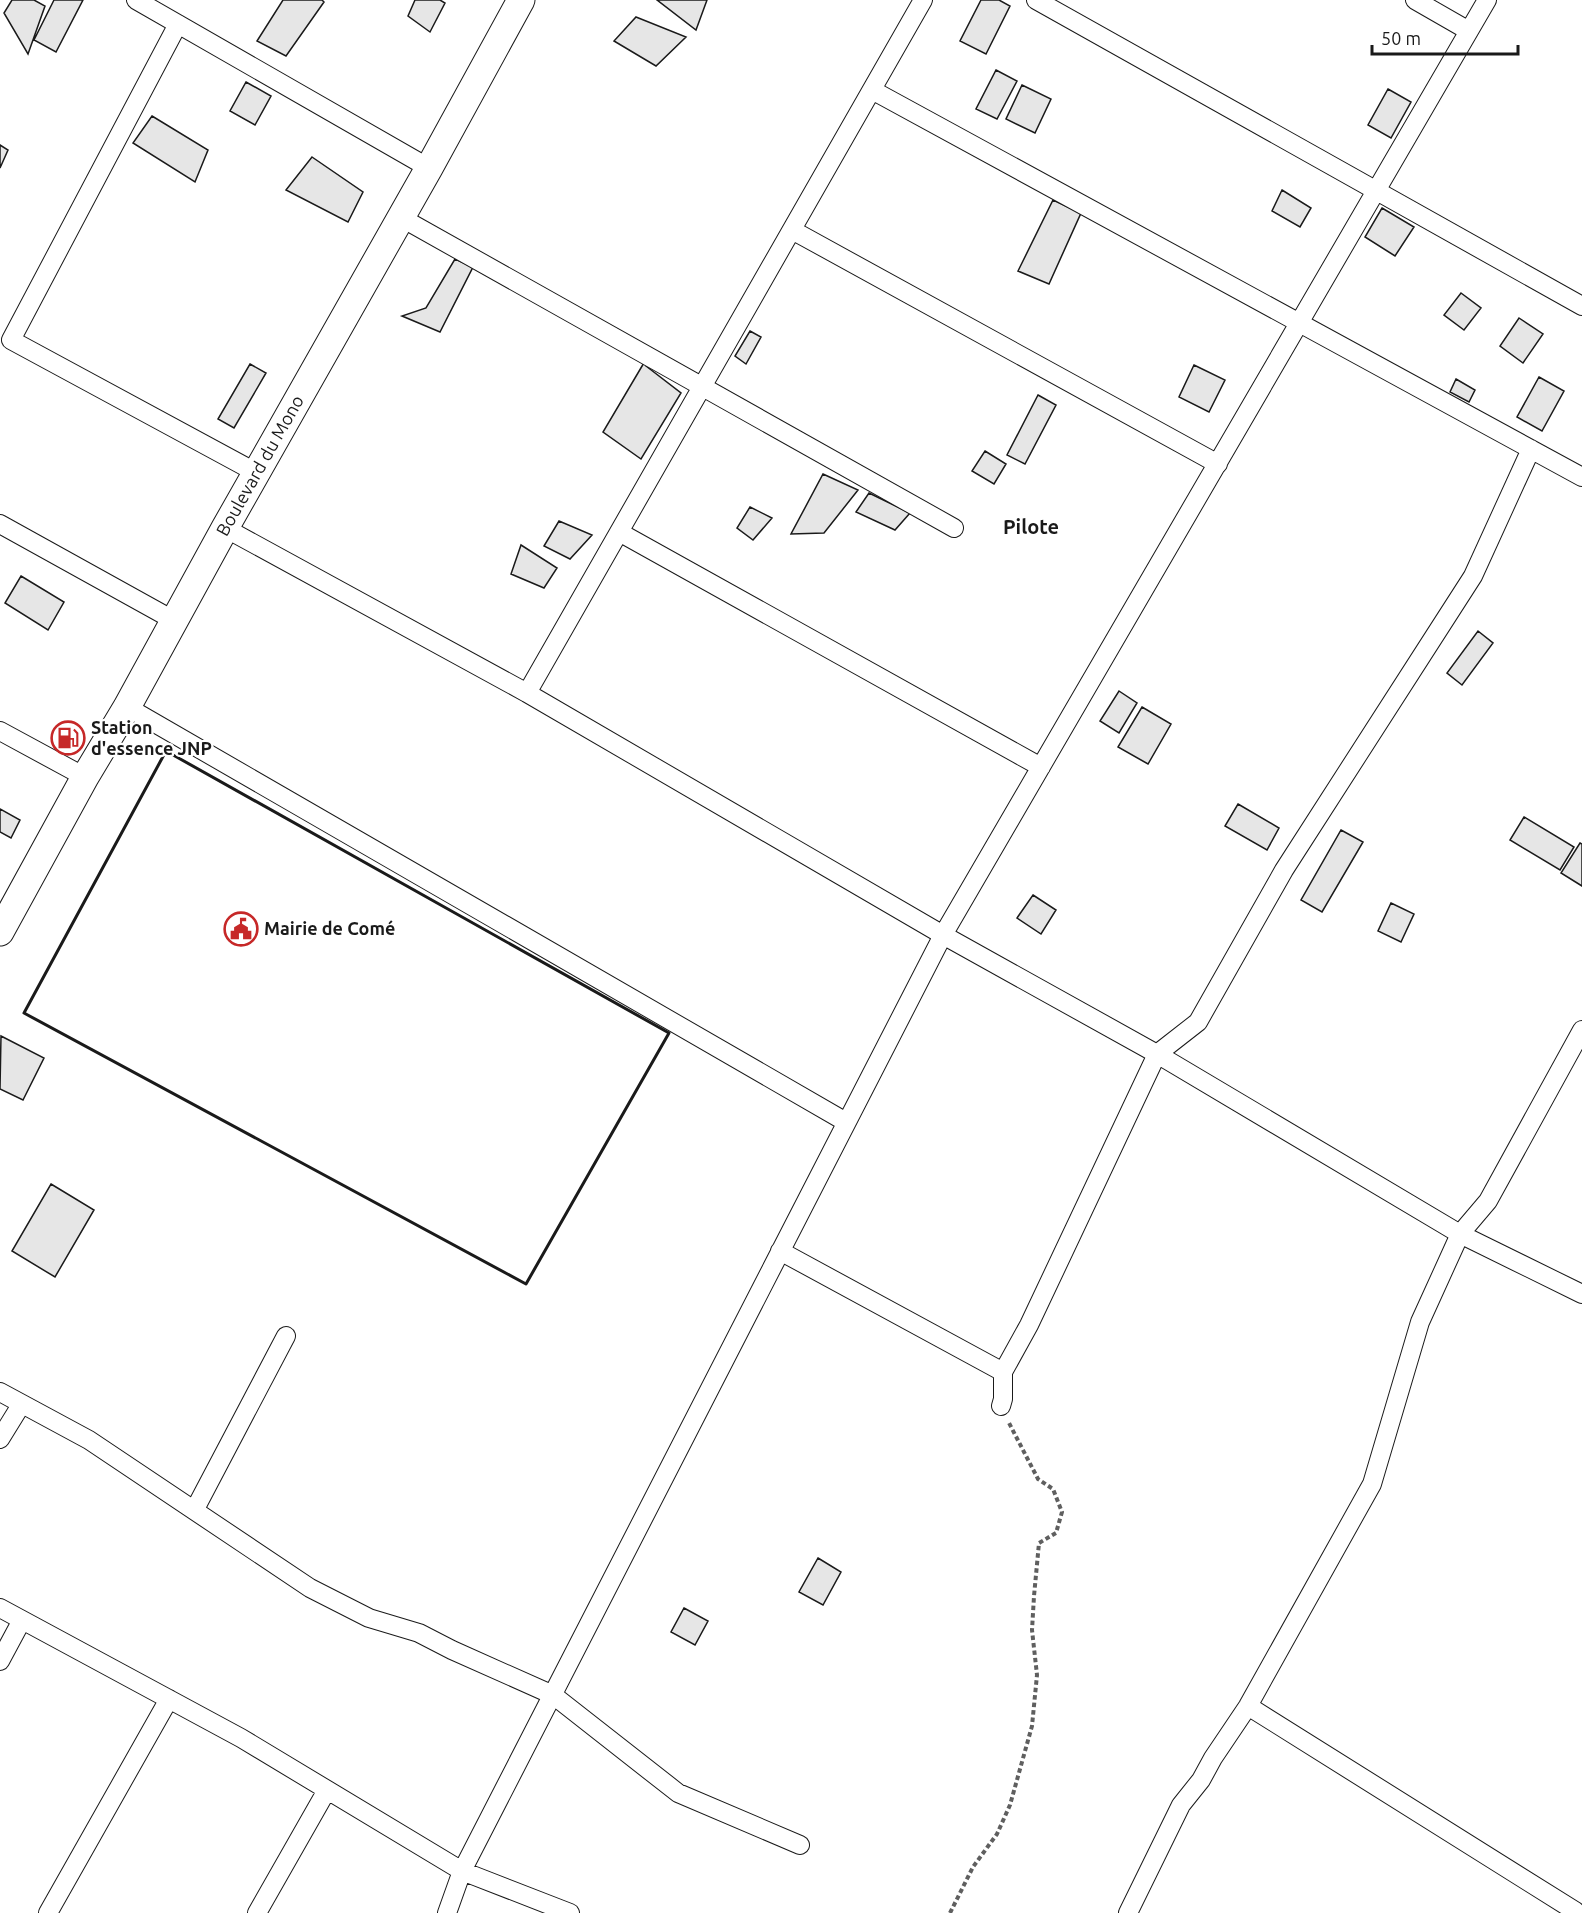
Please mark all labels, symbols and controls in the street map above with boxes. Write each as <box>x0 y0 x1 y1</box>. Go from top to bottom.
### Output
scale bar <box>1372 18 1518 56</box>
text: 50 m <box>1381 28 1421 48</box>
street label: Boulevard du Mono <box>212 391 307 539</box>
district label: Pilote <box>1003 515 1059 538</box>
place label: Station d'essence JNP <box>91 717 212 758</box>
fuel station icon: Station d'essence JNP <box>50 720 86 756</box>
public building icon: Mairie de Comé <box>223 911 259 947</box>
place label: Mairie de Comé <box>264 918 395 938</box>

